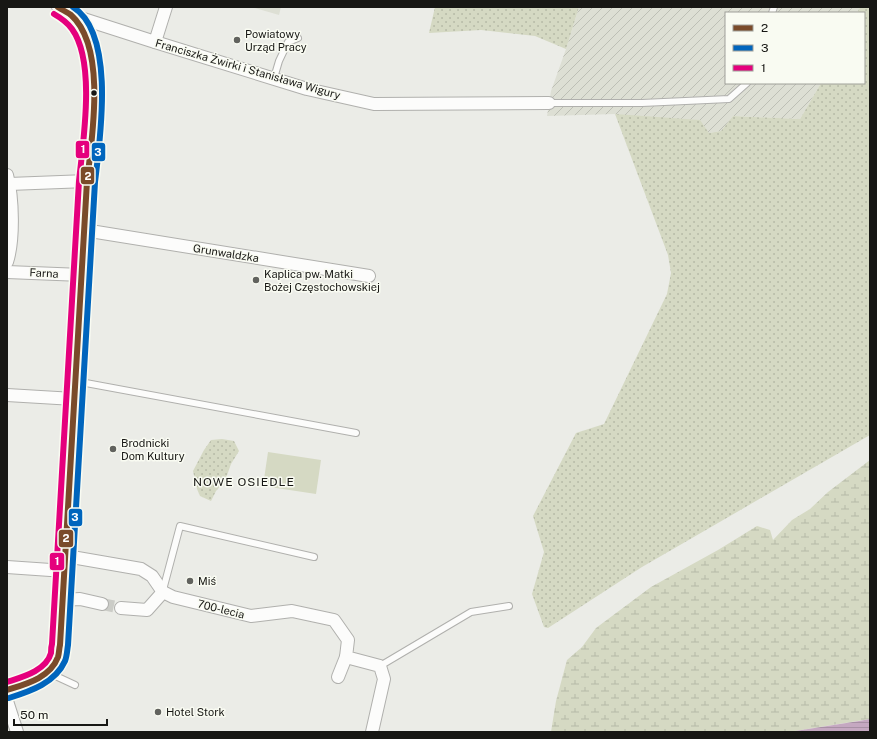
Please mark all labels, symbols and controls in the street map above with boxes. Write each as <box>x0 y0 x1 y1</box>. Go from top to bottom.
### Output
legend <box>725 12 865 84</box>
text: 2 <box>761 21 768 35</box>
place label: Powiatowy Urząd Pracy <box>245 28 307 53</box>
marker: Powiatowy Urząd Pracy <box>232 35 242 45</box>
street label: Franciszka Żwirki i Stanisława Wigury <box>154 36 342 101</box>
text: 3 <box>761 41 769 55</box>
text: 1 <box>761 61 766 75</box>
unlabelled marker <box>89 88 99 98</box>
line badge: 1 <box>75 140 90 159</box>
line badge: 3 <box>91 142 106 162</box>
text: 1 <box>81 143 85 155</box>
text: 3 <box>94 146 102 158</box>
line badge: 2 <box>80 166 95 185</box>
text: 2 <box>85 170 92 182</box>
street label: Grunwaldzka <box>192 242 260 264</box>
street label: Farna <box>29 266 59 280</box>
place label: Kaplica pw. Matki Bożej Częstochowskiej <box>264 268 380 293</box>
marker: Kaplica pw. Matki Bożej Częstochowskiej <box>251 275 261 285</box>
place label: Brodnicki Dom Kultury <box>121 437 185 462</box>
marker: Brodnicki Dom Kultury <box>108 444 118 454</box>
district label: NOWE OSIEDLE <box>193 475 295 489</box>
line badge: 3 <box>68 508 83 527</box>
text: 3 <box>71 511 79 523</box>
line badge: 2 <box>58 529 74 548</box>
text: 2 <box>63 532 70 544</box>
line badge: 1 <box>49 552 65 571</box>
text: 1 <box>55 555 59 567</box>
place label: Miś <box>198 575 216 587</box>
marker: Miś <box>185 576 195 586</box>
street label: 700-lecia <box>196 597 246 621</box>
scale bar <box>14 701 107 727</box>
place label: Hotel Stork <box>166 706 225 718</box>
marker: Hotel Stork <box>153 707 163 717</box>
text: 50 m <box>20 708 48 722</box>

